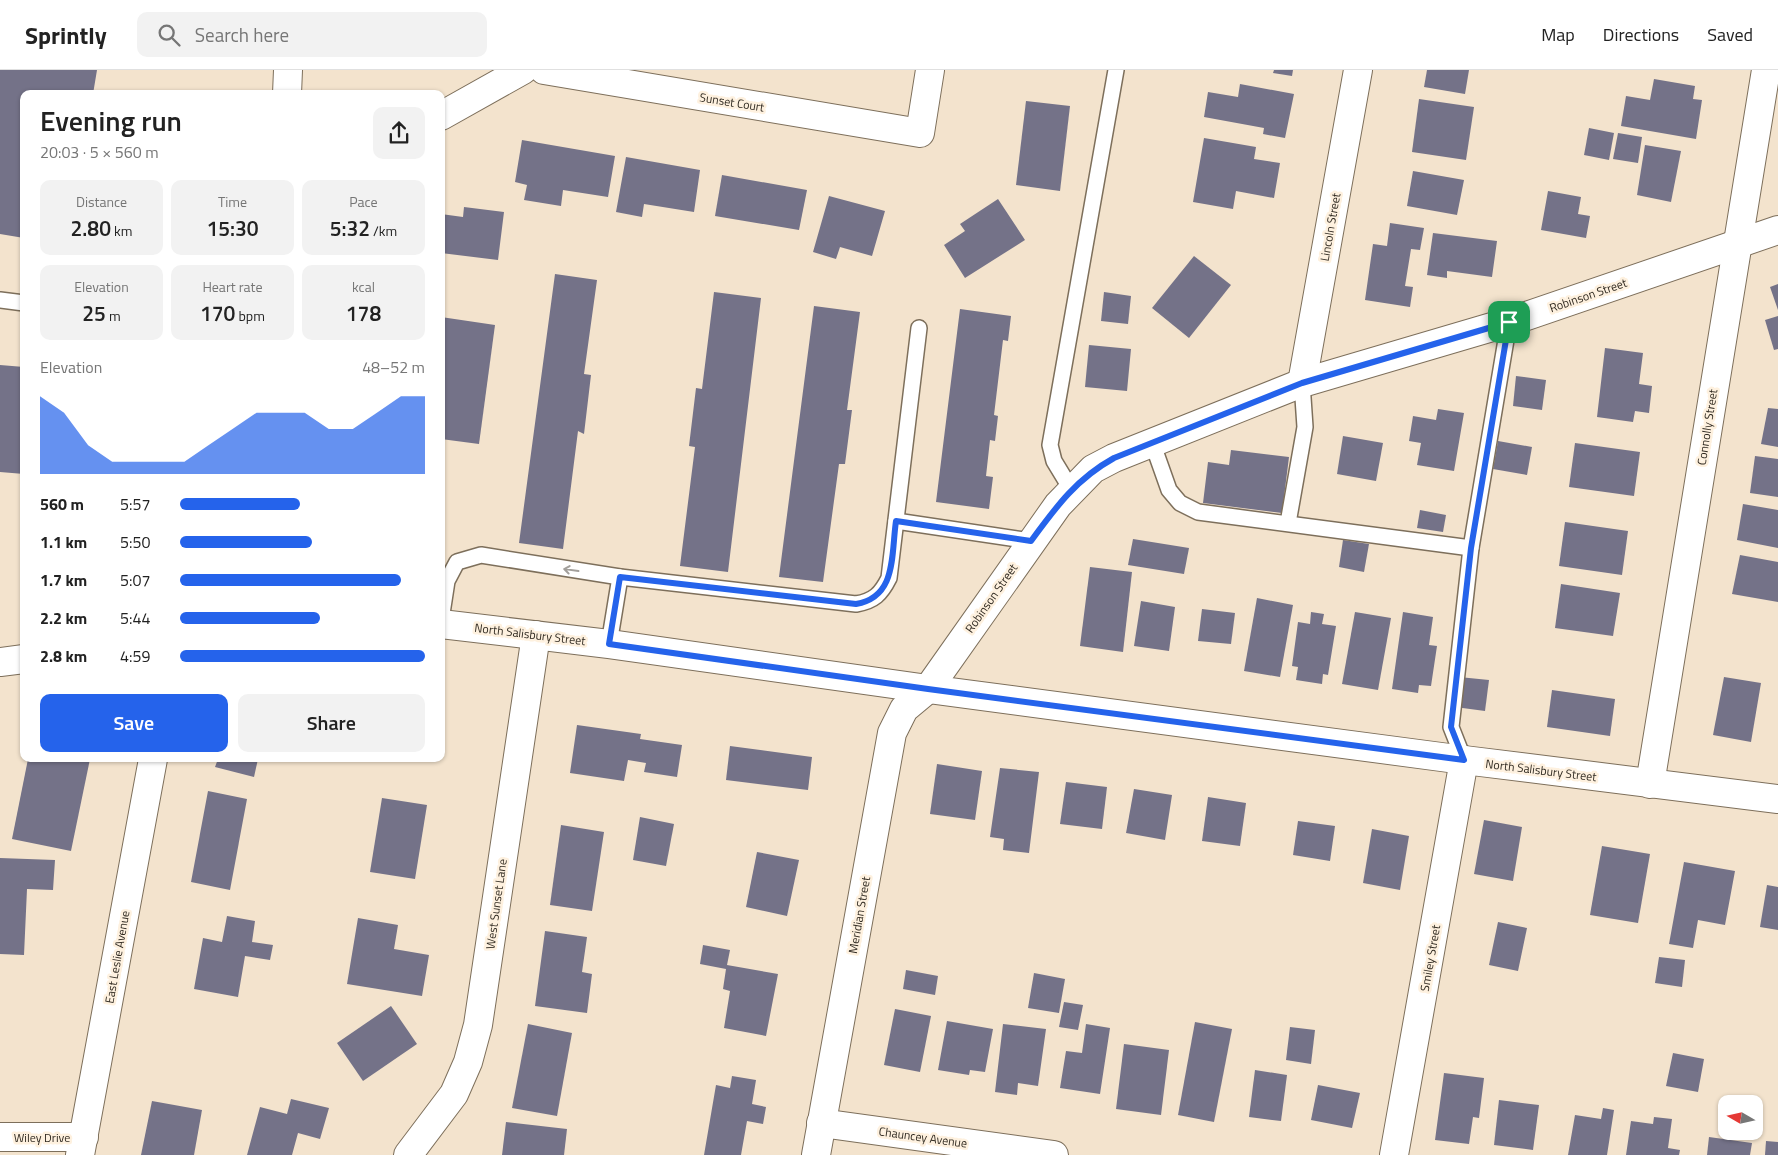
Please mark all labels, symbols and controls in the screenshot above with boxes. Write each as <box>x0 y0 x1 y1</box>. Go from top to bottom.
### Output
search box <box>137 12 487 57</box>
text: Sprintly <box>25 17 107 53</box>
text: Search here <box>195 20 289 49</box>
icon: search <box>155 21 183 49</box>
text: Map <box>1541 21 1575 48</box>
text: Directions <box>1603 21 1679 48</box>
text: Saved <box>1707 21 1753 48</box>
street label: Sunset Court <box>698 88 766 117</box>
text: Evening run <box>40 99 182 142</box>
button: share <box>373 107 425 159</box>
text: 20:03 · 5 × 560 m <box>40 140 159 164</box>
text: Distance <box>76 191 127 212</box>
text: Time <box>218 191 247 212</box>
text: Pace <box>349 191 378 212</box>
street label: Lincoln Street <box>1315 191 1345 263</box>
text: 2.80 <box>71 212 111 244</box>
text: 15:30 <box>206 212 259 244</box>
text: 5:32 <box>330 212 370 244</box>
text: km <box>111 220 132 241</box>
text: /km <box>370 220 397 241</box>
street label: Robinson Street <box>1547 273 1630 317</box>
text: Elevation <box>74 276 129 297</box>
text: Heart rate <box>202 276 263 297</box>
text: kcal <box>352 276 375 297</box>
text: 25 <box>82 297 106 329</box>
text: 170 <box>200 297 235 329</box>
text: 178 <box>346 297 381 329</box>
pin <box>1488 301 1530 343</box>
text: m <box>106 305 121 326</box>
text: bpm <box>235 305 265 326</box>
icon: arrive <box>1495 308 1523 336</box>
text: Elevation <box>40 355 102 379</box>
text: 48–52 m <box>362 355 425 379</box>
street label: Connolly Street <box>1692 387 1723 466</box>
text: 560 m <box>40 492 84 516</box>
text: 5:57 <box>120 492 150 516</box>
text: 1.1 km <box>40 530 87 554</box>
text: 5:50 <box>120 530 150 554</box>
street label: Robinson Street <box>960 559 1022 637</box>
one-way arrow <box>564 565 580 575</box>
text: 1.7 km <box>40 568 87 592</box>
text: 5:07 <box>120 568 150 592</box>
text: 2.2 km <box>40 606 87 630</box>
text: 5:44 <box>120 606 150 630</box>
street label: North Salisbury Street <box>473 618 587 650</box>
text: 2.8 km <box>40 644 87 668</box>
text: 4:59 <box>120 644 150 668</box>
button: Save <box>40 694 228 752</box>
button: Share <box>238 694 425 752</box>
street label: North Salisbury Street <box>1484 754 1598 786</box>
street label: West Sunset Lane <box>480 858 512 950</box>
street label: Meridian Street <box>843 874 875 955</box>
street label: East Leslie Avenue <box>99 909 135 1005</box>
street label: Smiley Street <box>1415 922 1445 993</box>
north arrow <box>1718 1095 1762 1140</box>
map controls <box>1718 1095 1763 1140</box>
street label: Chauncey Avenue <box>878 1121 968 1153</box>
street label: Wiley Drive <box>14 1128 70 1147</box>

